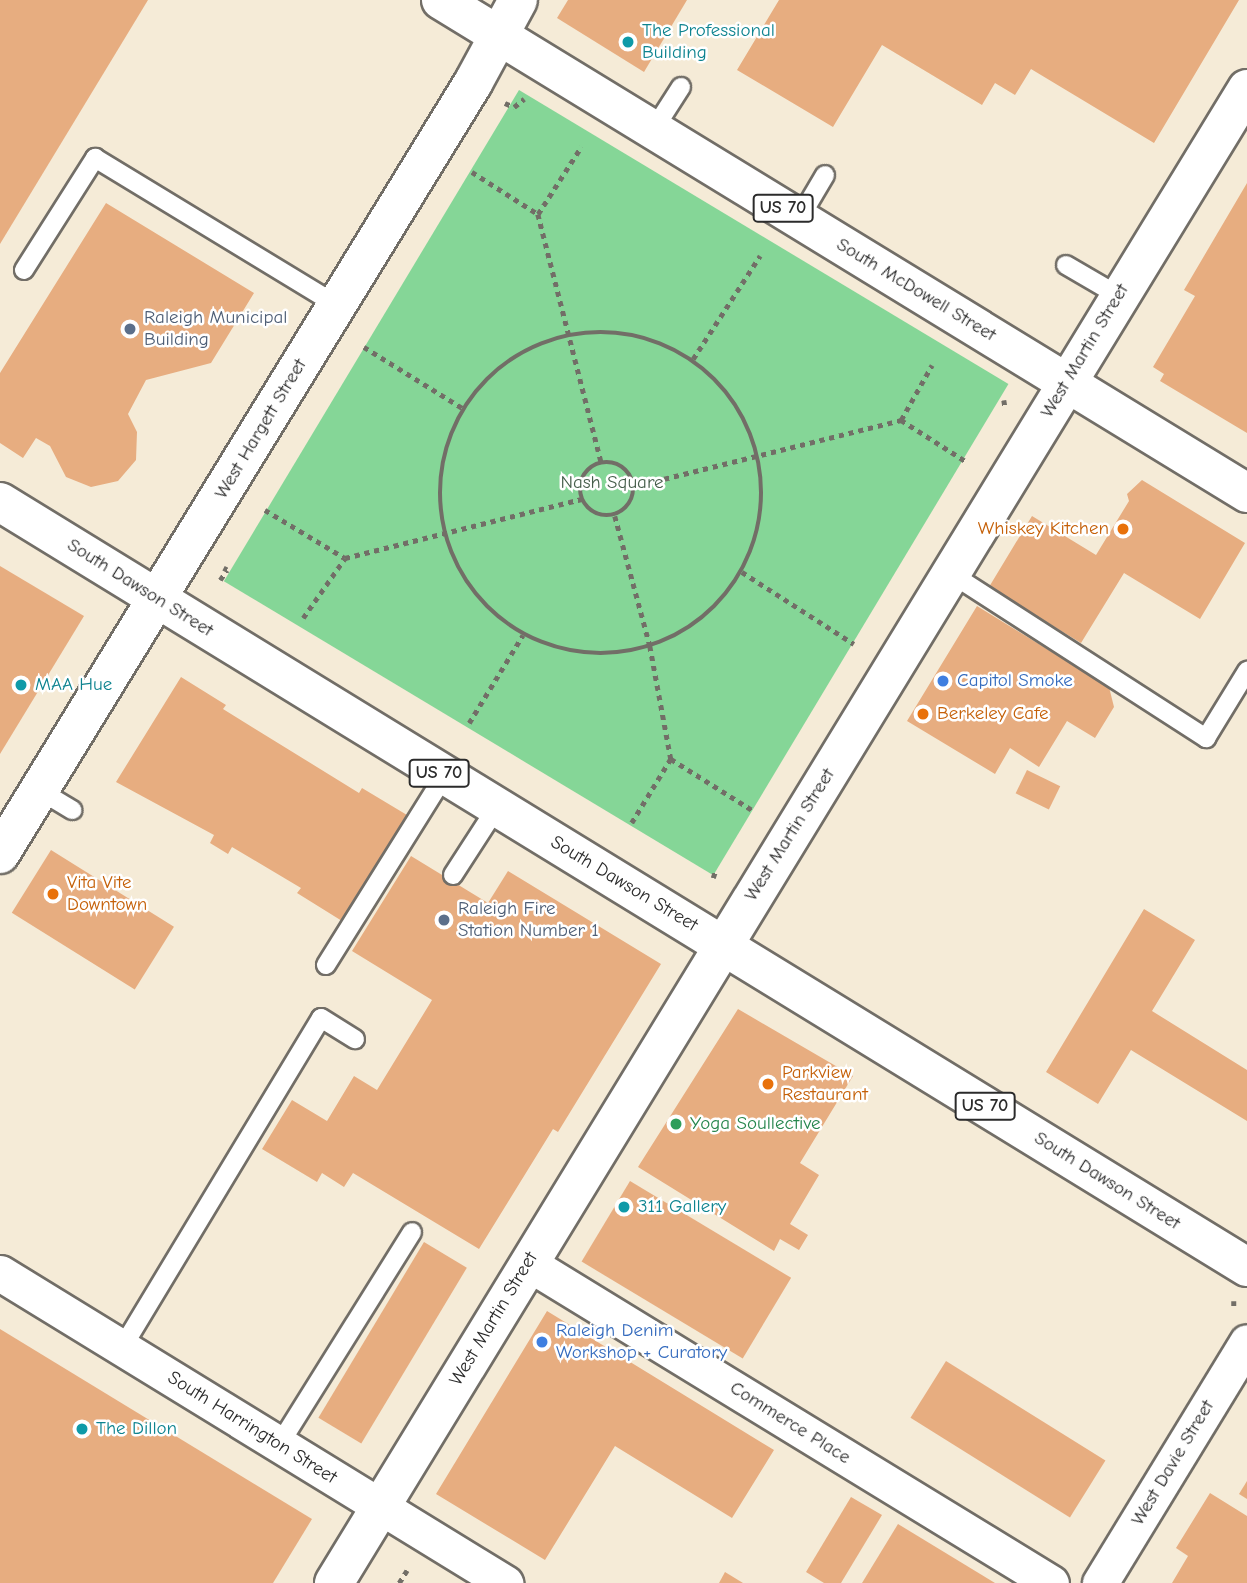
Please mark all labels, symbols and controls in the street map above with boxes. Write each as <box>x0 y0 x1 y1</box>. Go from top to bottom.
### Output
place label: The Professional Building <box>642 20 775 64</box>
marker: The Professional Building <box>620 34 636 50</box>
road number: US 70 <box>752 194 814 223</box>
street label: South McDowell Street <box>832 233 1000 347</box>
street label: West Martin Street <box>1036 280 1134 422</box>
place label: Raleigh Municipal Building <box>144 307 287 351</box>
marker: Raleigh Municipal Building <box>122 321 138 337</box>
street label: West Hargett Street <box>210 355 312 503</box>
park label: Nash Square <box>560 472 664 494</box>
place label: Whiskey Kitchen <box>978 518 1109 540</box>
marker: Whiskey Kitchen <box>1115 521 1131 537</box>
street label: South Dawson Street <box>63 534 217 642</box>
place label: Capitol Smoke <box>957 670 1073 692</box>
marker: Capitol Smoke <box>935 673 951 689</box>
place label: MAA Hue <box>35 674 112 696</box>
marker: MAA Hue <box>13 677 29 693</box>
place label: Berkeley Cafe <box>937 703 1049 725</box>
marker: Berkeley Cafe <box>915 706 931 722</box>
road number: US 70 <box>408 758 471 788</box>
street label: West Martin Street <box>740 765 840 905</box>
street label: South Dawson Street <box>546 831 702 937</box>
place label: Vita Vite Downtown <box>67 872 147 916</box>
marker: Vita Vite Downtown <box>45 886 61 902</box>
place label: Raleigh Fire Station Number 1 <box>458 898 599 942</box>
marker: Raleigh Fire Station Number 1 <box>436 912 452 928</box>
place label: Parkview Restaurant <box>782 1062 868 1106</box>
marker: Parkview Restaurant <box>760 1076 776 1092</box>
road number: US 70 <box>954 1092 1016 1120</box>
place label: Yoga Soullective <box>690 1113 820 1135</box>
marker: Yoga Soullective <box>668 1116 684 1132</box>
street label: South Dawson Street <box>1030 1127 1184 1235</box>
place label: 311 Gallery <box>638 1196 726 1218</box>
marker: 311 Gallery <box>616 1199 632 1215</box>
street label: West Martin Street <box>445 1248 543 1390</box>
place label: Raleigh Denim Workshop + Curatory <box>556 1320 727 1364</box>
marker: Raleigh Denim Workshop + Curatory <box>534 1334 550 1350</box>
street label: South Harrington Street <box>163 1367 341 1489</box>
street label: Commerce Place <box>725 1377 855 1469</box>
street label: West Davie Street <box>1127 1396 1219 1530</box>
place label: The Dillon <box>96 1418 177 1440</box>
marker: The Dillon <box>74 1421 90 1437</box>

